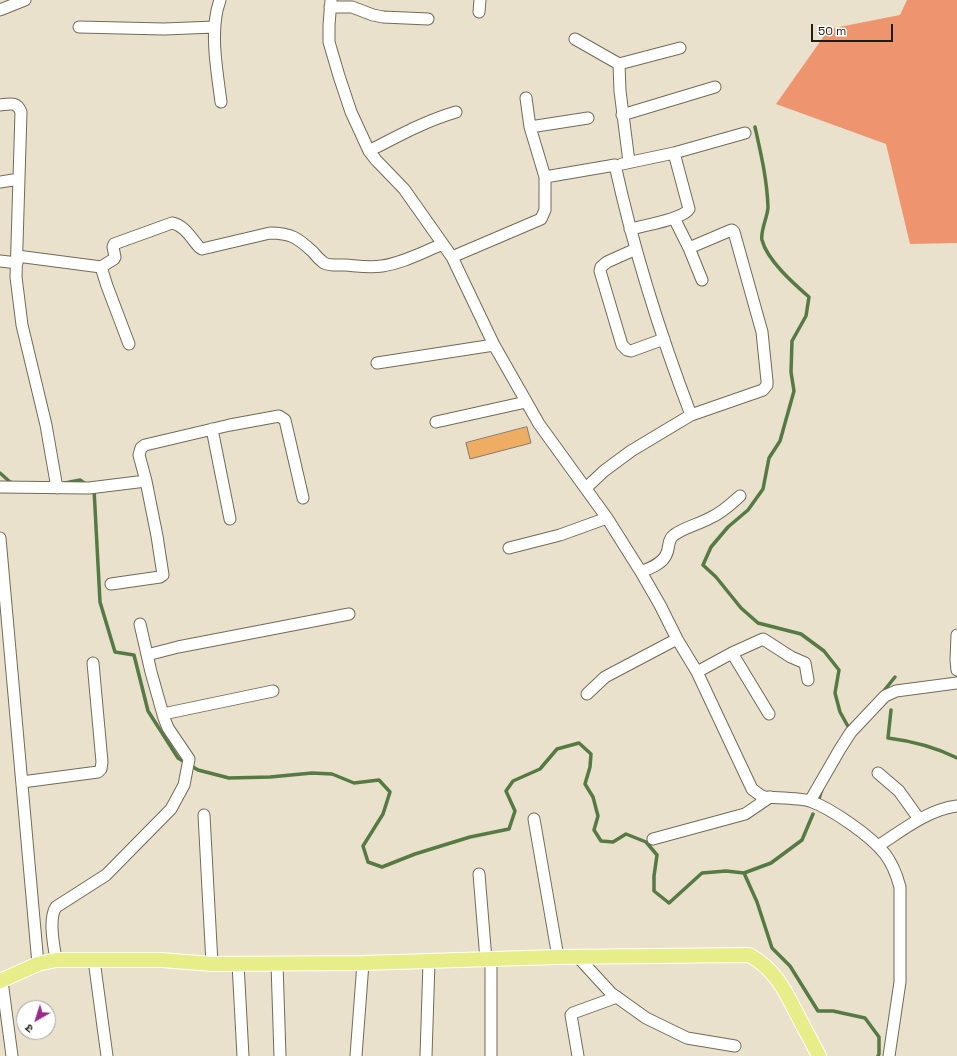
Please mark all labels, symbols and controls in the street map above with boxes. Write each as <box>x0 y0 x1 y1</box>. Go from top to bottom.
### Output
scale bar <box>813 16 895 42</box>
text: 50 m <box>818 23 846 39</box>
north arrow <box>16 1000 56 1040</box>
text: उ <box>22 1021 36 1036</box>

